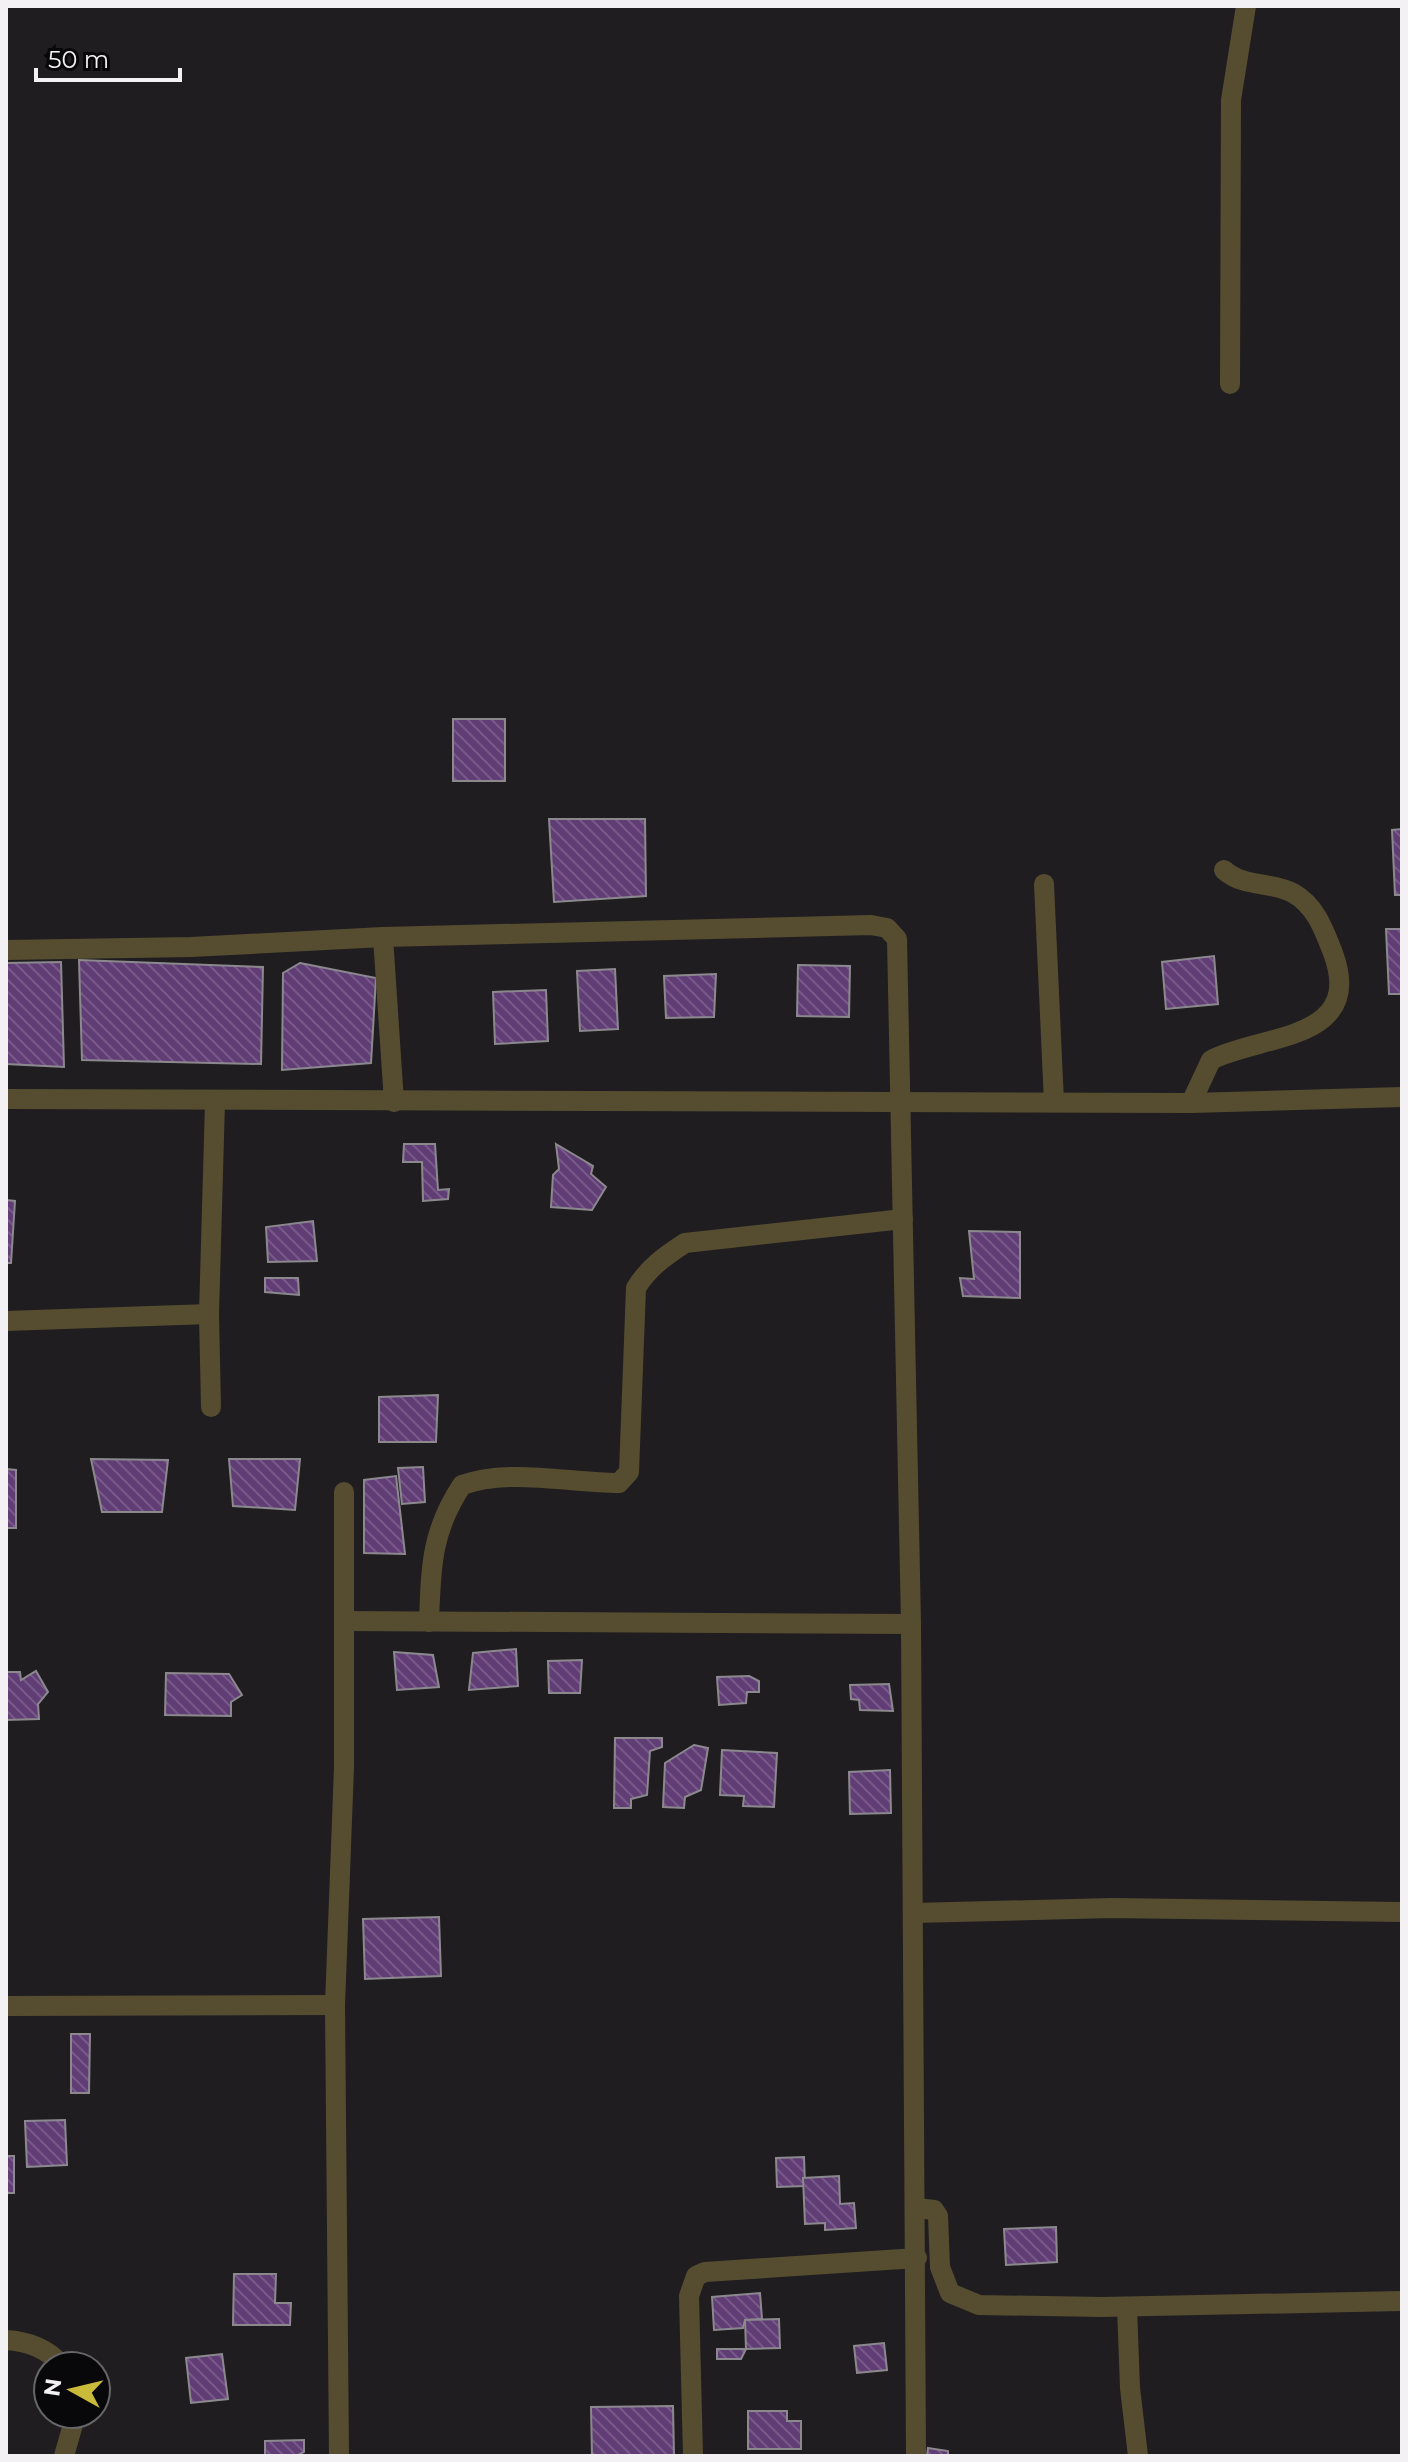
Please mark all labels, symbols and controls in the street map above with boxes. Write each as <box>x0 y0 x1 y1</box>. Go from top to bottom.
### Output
scale bar <box>36 32 180 82</box>
text: 50 m <box>48 45 109 74</box>
north arrow <box>32 2350 112 2430</box>
text: N <box>38 2377 67 2398</box>

